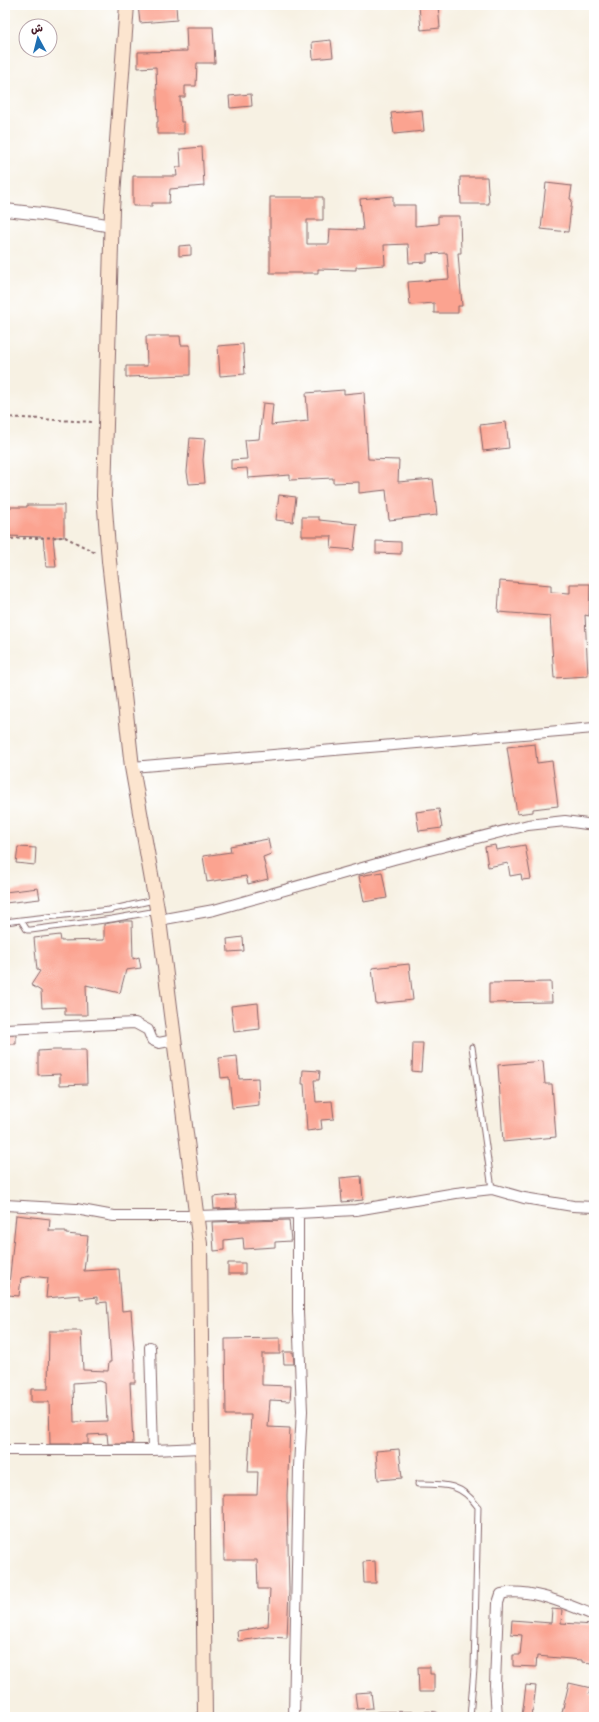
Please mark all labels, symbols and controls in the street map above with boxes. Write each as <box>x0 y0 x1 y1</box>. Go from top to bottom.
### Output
north arrow <box>18 18 58 58</box>
text: ش <box>30 21 44 39</box>

